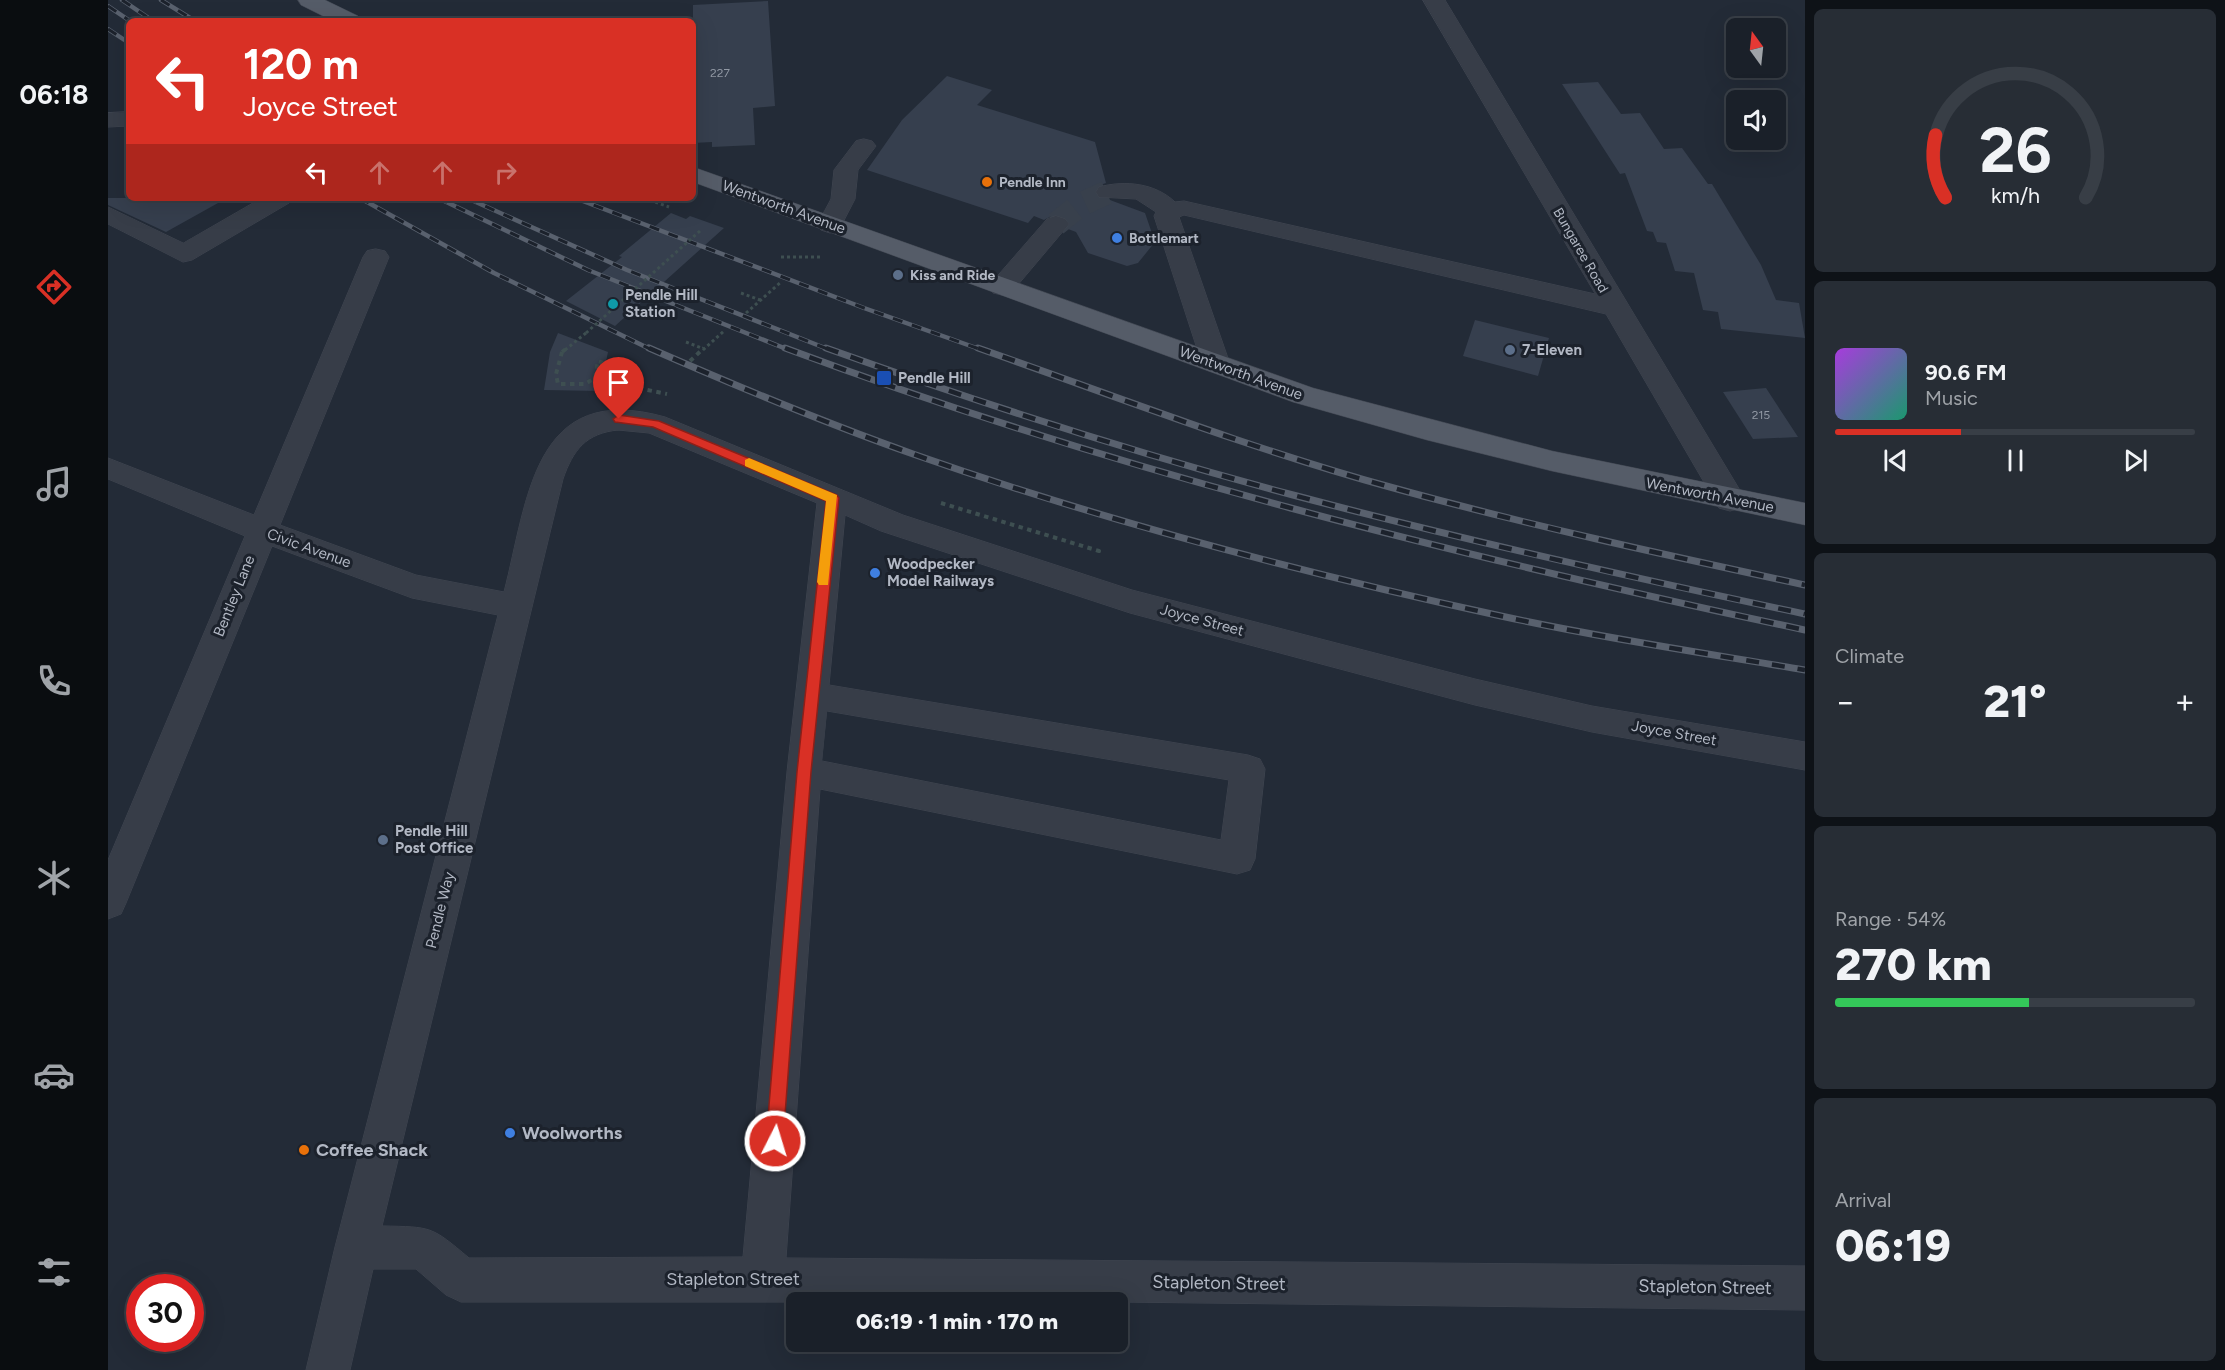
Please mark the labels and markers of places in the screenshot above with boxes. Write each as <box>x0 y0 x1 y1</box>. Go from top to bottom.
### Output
place label: Pendle Inn <box>999 174 1066 191</box>
marker: Pendle Inn <box>980 175 994 189</box>
place label: Bottlemart <box>1129 230 1199 247</box>
marker: Bottlemart <box>1110 231 1124 245</box>
place label: Kiss and Ride <box>910 267 995 284</box>
marker: Kiss and Ride <box>891 268 905 282</box>
place label: Pendle Hill Station <box>625 286 698 321</box>
marker: Pendle Hill Station <box>606 297 620 311</box>
place label: 7-Eleven <box>1522 341 1582 359</box>
marker: 7-Eleven <box>1503 343 1517 357</box>
pin <box>593 357 644 419</box>
marker: Pendle Hill <box>875 369 893 387</box>
place label: Pendle Hill <box>898 369 971 387</box>
place label: Woodpecker Model Railways <box>887 555 994 590</box>
marker: Woodpecker Model Railways <box>868 566 882 580</box>
place label: Pendle Hill Post Office <box>395 822 474 857</box>
marker: Pendle Hill Post Office <box>376 833 390 847</box>
place label: Woolworths <box>522 1122 623 1144</box>
marker: Woolworths <box>503 1126 517 1140</box>
place label: Coffee Shack <box>316 1139 428 1161</box>
marker: Coffee Shack <box>297 1143 311 1157</box>

